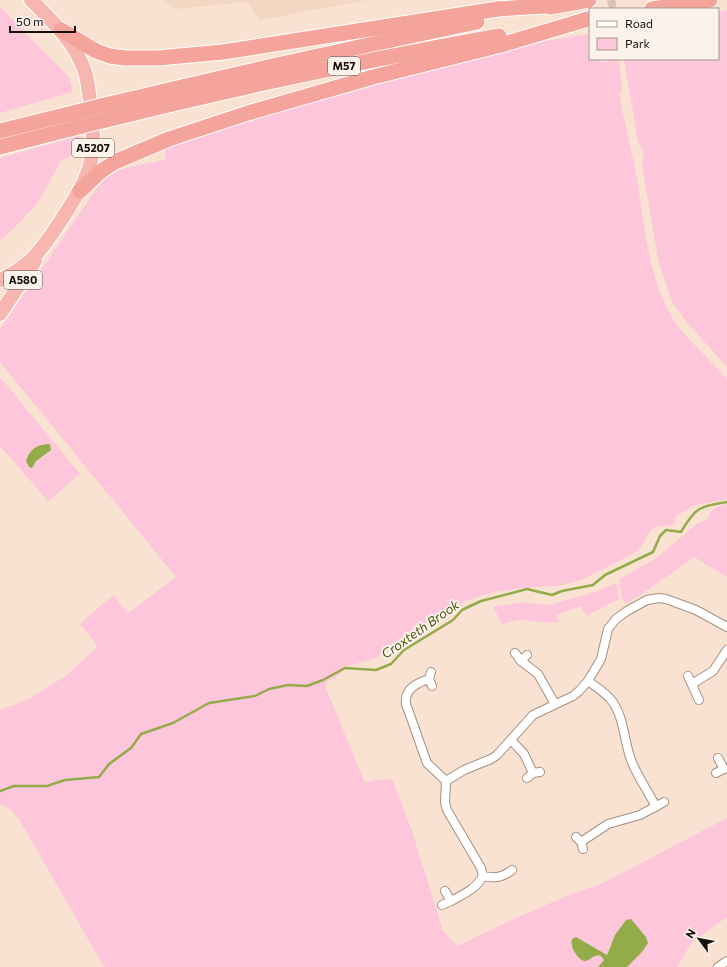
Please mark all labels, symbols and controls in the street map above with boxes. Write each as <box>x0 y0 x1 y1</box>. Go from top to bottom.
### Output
scale bar <box>10 8 75 34</box>
legend <box>589 8 719 60</box>
text: 50 m <box>16 14 44 28</box>
text: Road <box>625 16 653 30</box>
text: Park <box>625 36 651 50</box>
road number: M57 <box>328 57 360 75</box>
road number: A5207 <box>72 139 114 157</box>
road number: A580 <box>4 271 42 289</box>
water label: Croxteth Brook <box>378 596 463 662</box>
north arrow <box>679 919 719 959</box>
text: N <box>682 926 698 940</box>

